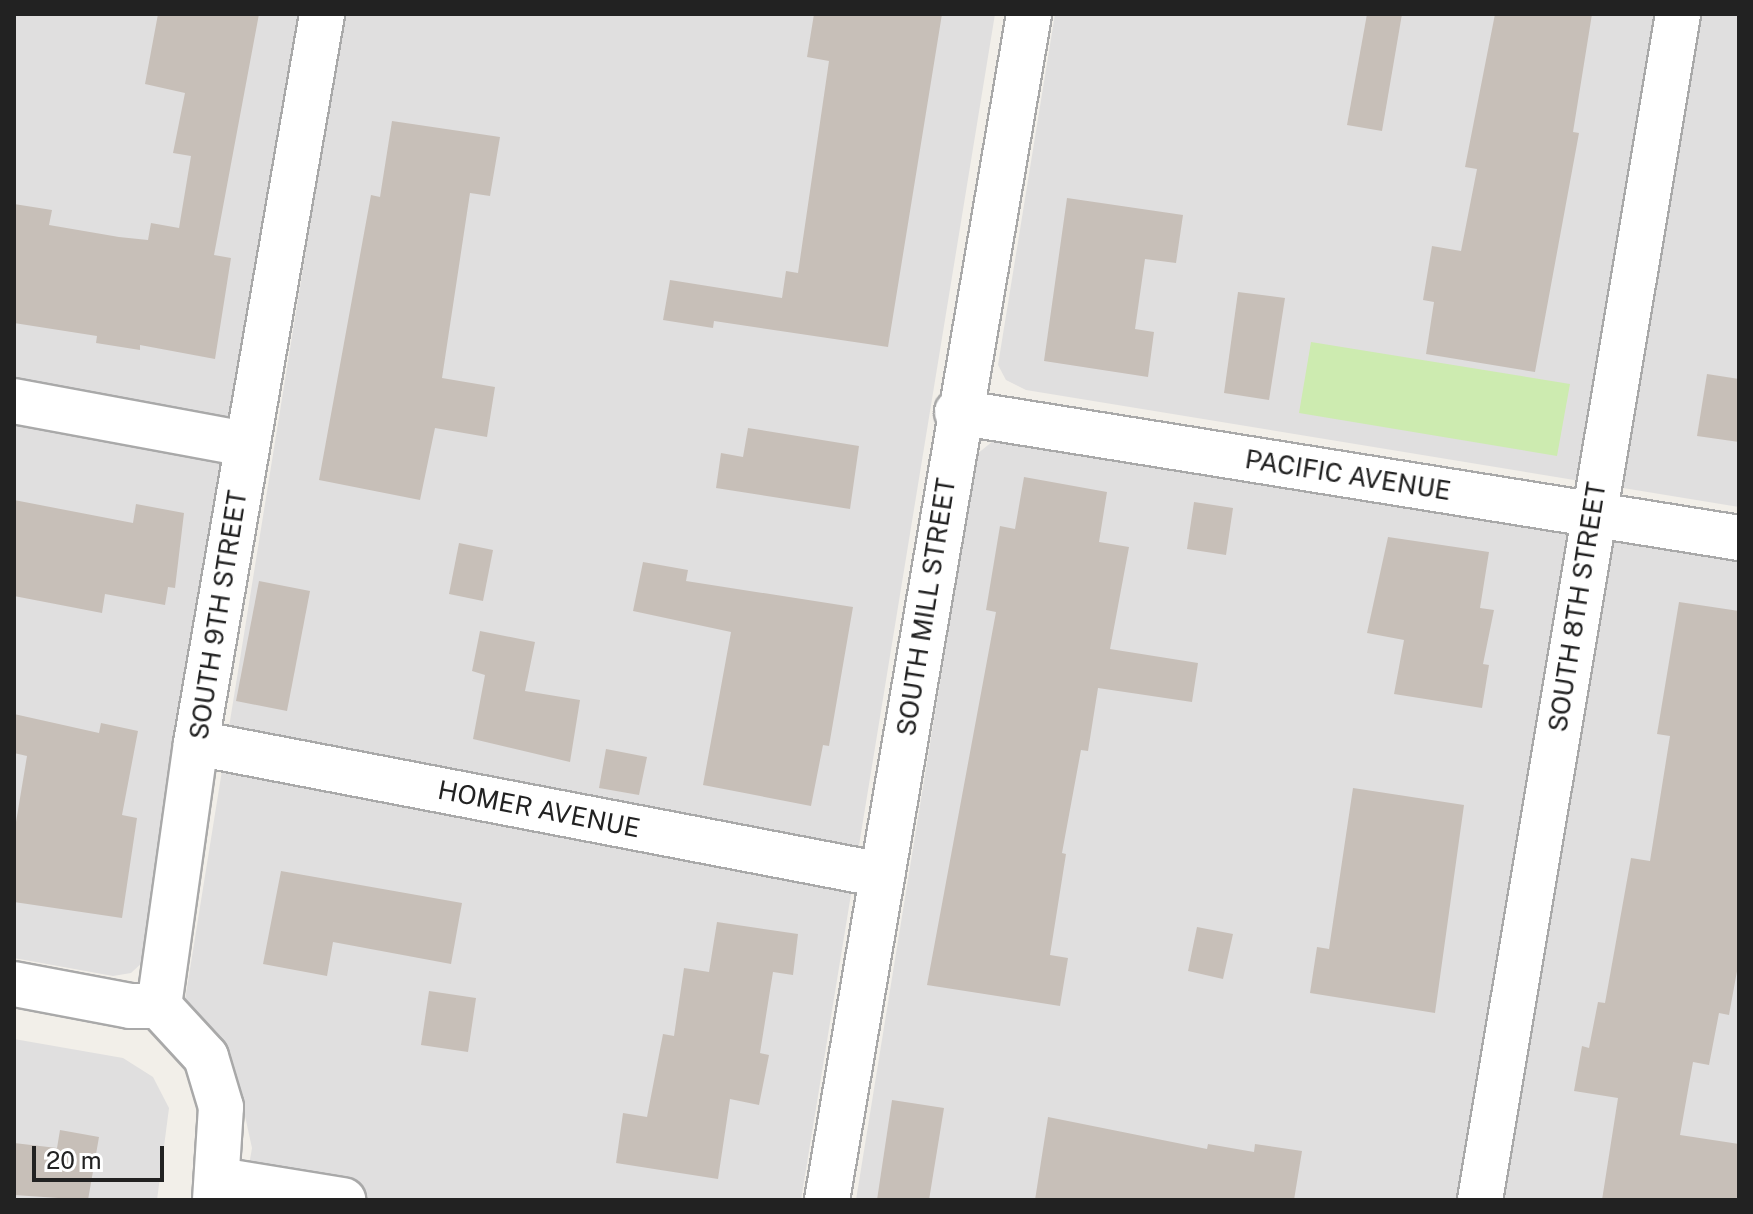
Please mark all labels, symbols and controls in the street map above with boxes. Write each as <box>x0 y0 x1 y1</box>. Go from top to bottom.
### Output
street label: PACIFIC AVENUE <box>1243 443 1453 507</box>
street label: SOUTH MILL STREET <box>890 476 962 738</box>
street label: SOUTH 8TH STREET <box>1542 480 1612 734</box>
street label: SOUTH 9TH STREET <box>183 488 253 742</box>
street label: HOMER AVENUE <box>435 774 643 844</box>
scale bar <box>36 1130 168 1180</box>
text: 20 m <box>46 1146 102 1174</box>

